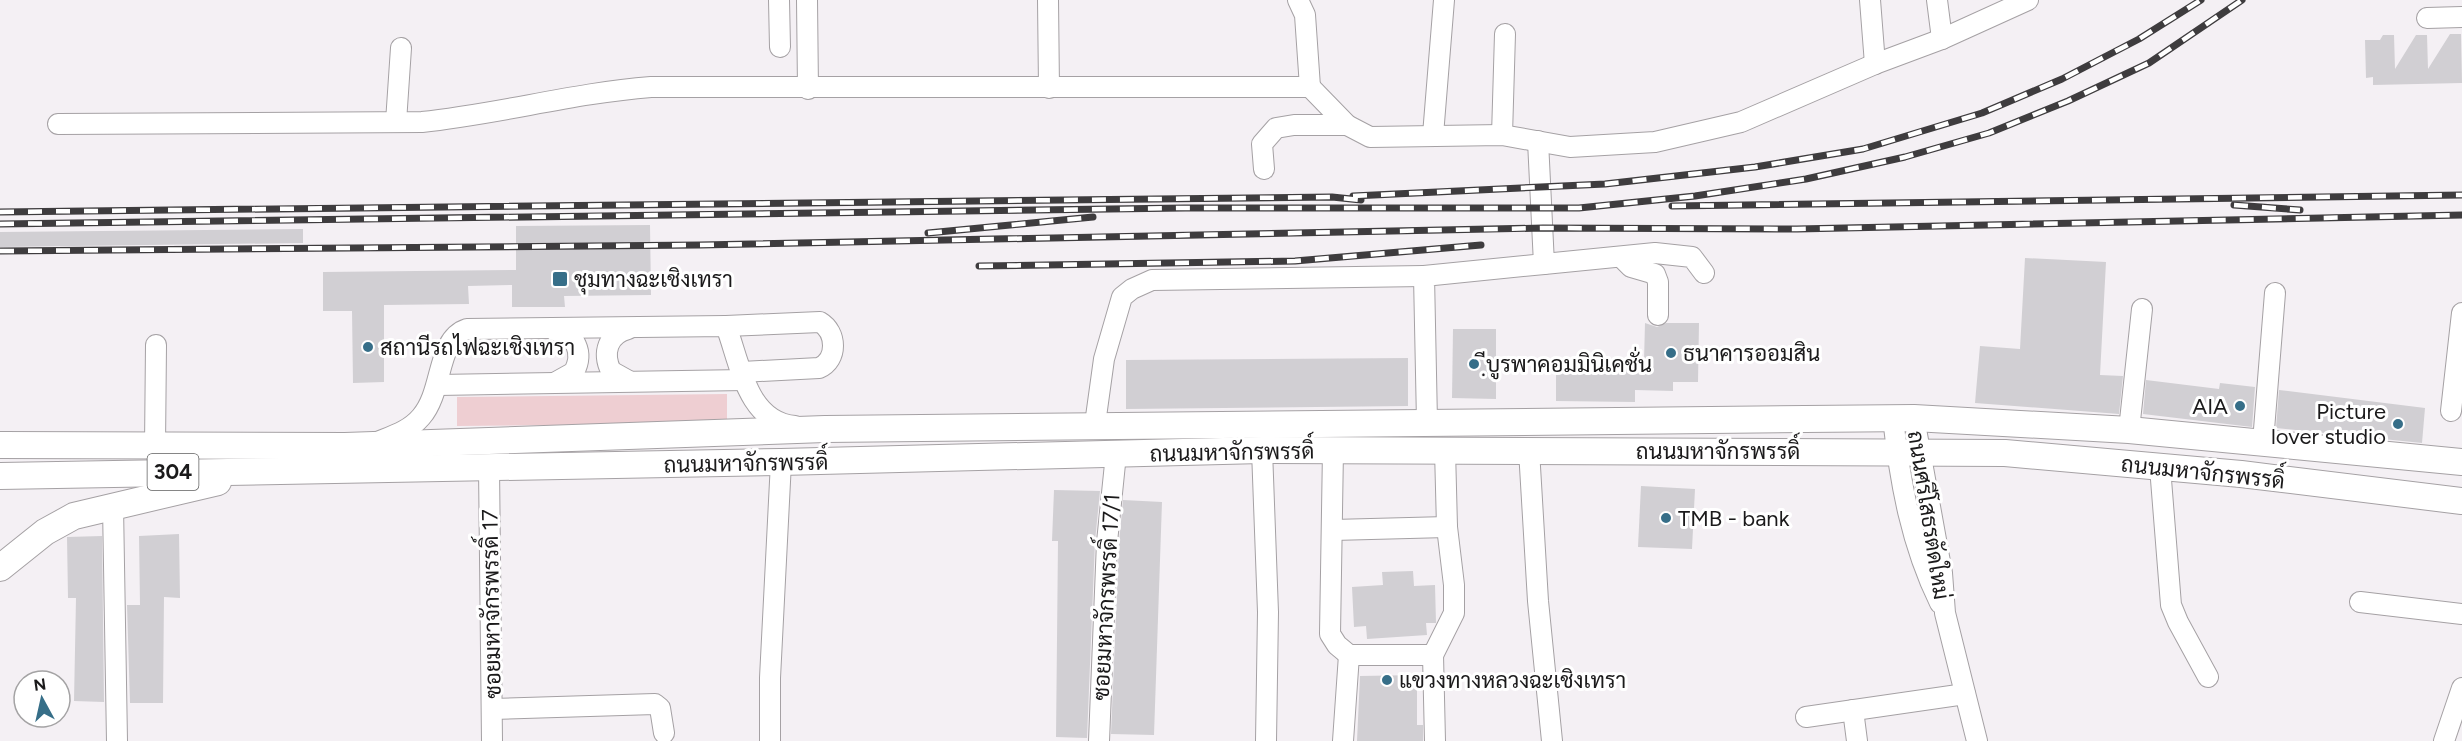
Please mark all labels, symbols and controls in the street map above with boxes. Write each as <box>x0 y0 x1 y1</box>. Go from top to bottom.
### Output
place label: ชุมทางฉะเชิงเทรา <box>574 266 733 295</box>
marker: ชุมทางฉะเชิงเทรา <box>551 270 569 288</box>
place label: สถานีรถไฟฉะเชิงเทรา <box>380 333 575 361</box>
marker: สถานีรถไฟฉะเชิงเทรา <box>361 340 375 354</box>
place label: ธนาคารออมสิน <box>1683 340 1820 367</box>
place label: ฺีบูรพาคอมมินิเคชั่น <box>1474 346 1652 380</box>
marker: ธนาคารออมสิน <box>1664 346 1678 360</box>
marker: ฺีบูรพาคอมมินิเคชั่น <box>1467 357 1481 371</box>
place label: AIA <box>2192 393 2228 420</box>
place label: Picture lover studio <box>2271 398 2386 450</box>
marker: AIA <box>2233 399 2247 413</box>
marker: Picture lover studio <box>2391 417 2405 431</box>
street label: ถนนศรีโสธรตัดใหม่ <box>1902 429 1956 601</box>
street label: ถนนมหาจักรพรรดิ์ <box>1149 432 1315 467</box>
street label: ถนนมหาจักรพรรดิ์ <box>1636 432 1800 465</box>
street label: ถนนมหาจักรพรรดิ์ <box>663 443 829 478</box>
street label: ถนนมหาจักรพรรดิ์ <box>2120 445 2287 495</box>
road number: 304 <box>148 454 198 490</box>
street label: ซอยมหาจักรพรรดิ์ 17/1 <box>1082 493 1125 701</box>
place label: TMB - bank <box>1678 505 1790 532</box>
street label: ซอยมหาจักรพรรดิ์ 17 <box>470 509 507 699</box>
marker: TMB - bank <box>1659 511 1673 525</box>
place label: แขวงทางหลวงฉะเชิงเทรา <box>1399 667 1626 694</box>
north arrow <box>12 669 72 729</box>
marker: แขวงทางหลวงฉะเชิงเทรา <box>1380 673 1394 687</box>
text: N <box>33 674 47 695</box>

